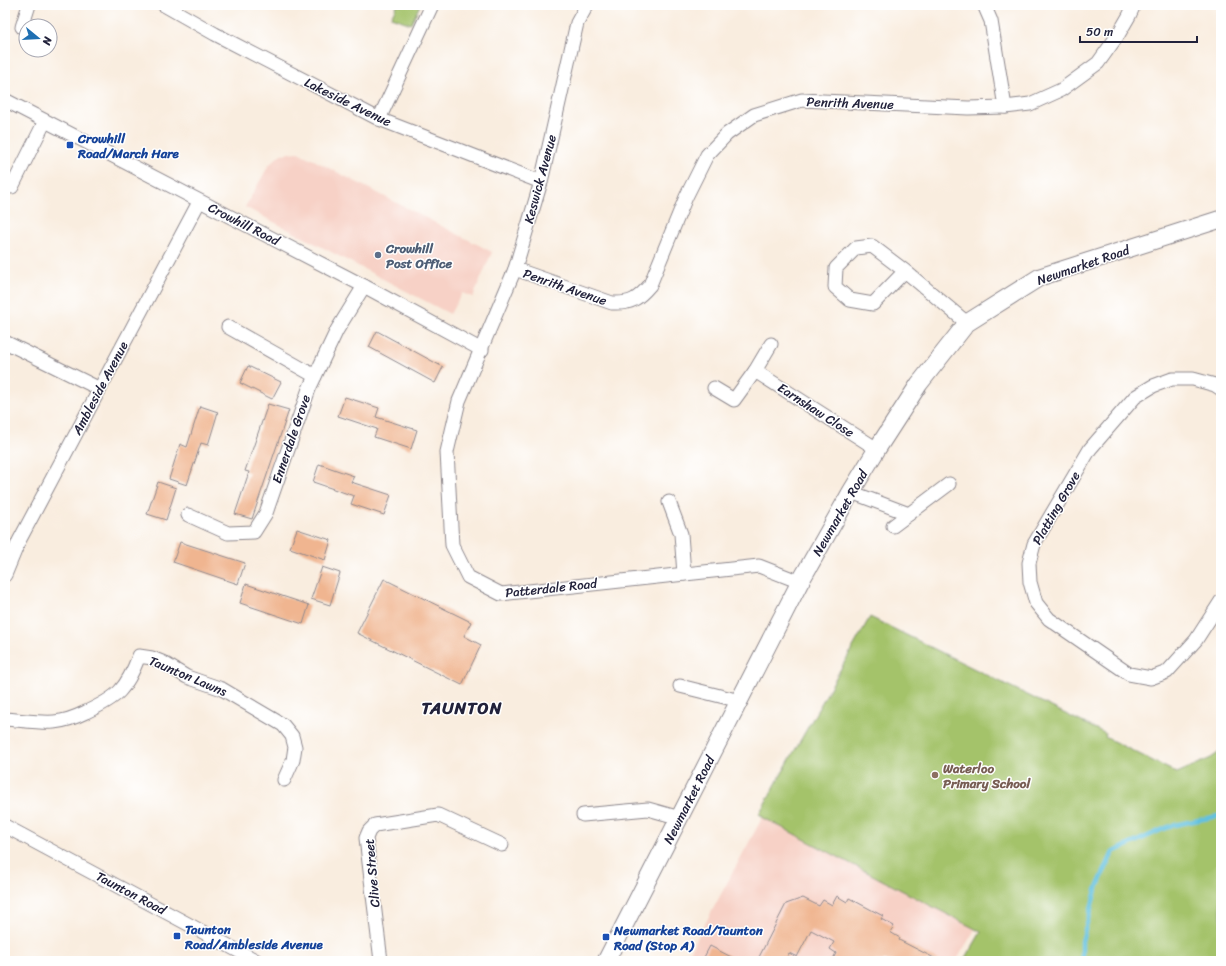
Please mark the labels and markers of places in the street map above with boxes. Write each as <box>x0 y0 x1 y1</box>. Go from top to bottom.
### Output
place label: Crowhill Road/March Hare <box>77 127 180 165</box>
marker: Crowhill Road/March Hare <box>65 140 75 150</box>
place label: Crowhill Post Office <box>385 237 453 275</box>
marker: Crowhill Post Office <box>373 250 383 260</box>
place label: Waterloo Primary School <box>943 757 1031 795</box>
marker: Waterloo Primary School <box>930 770 940 780</box>
place label: Taunton Road/Ambleside Avenue <box>184 918 323 956</box>
place label: Newmarket Road/Taunton Road (Stop A) <box>613 919 764 957</box>
marker: Taunton Road/Ambleside Avenue <box>172 931 182 941</box>
marker: Newmarket Road/Taunton Road (Stop A) <box>601 932 611 942</box>

